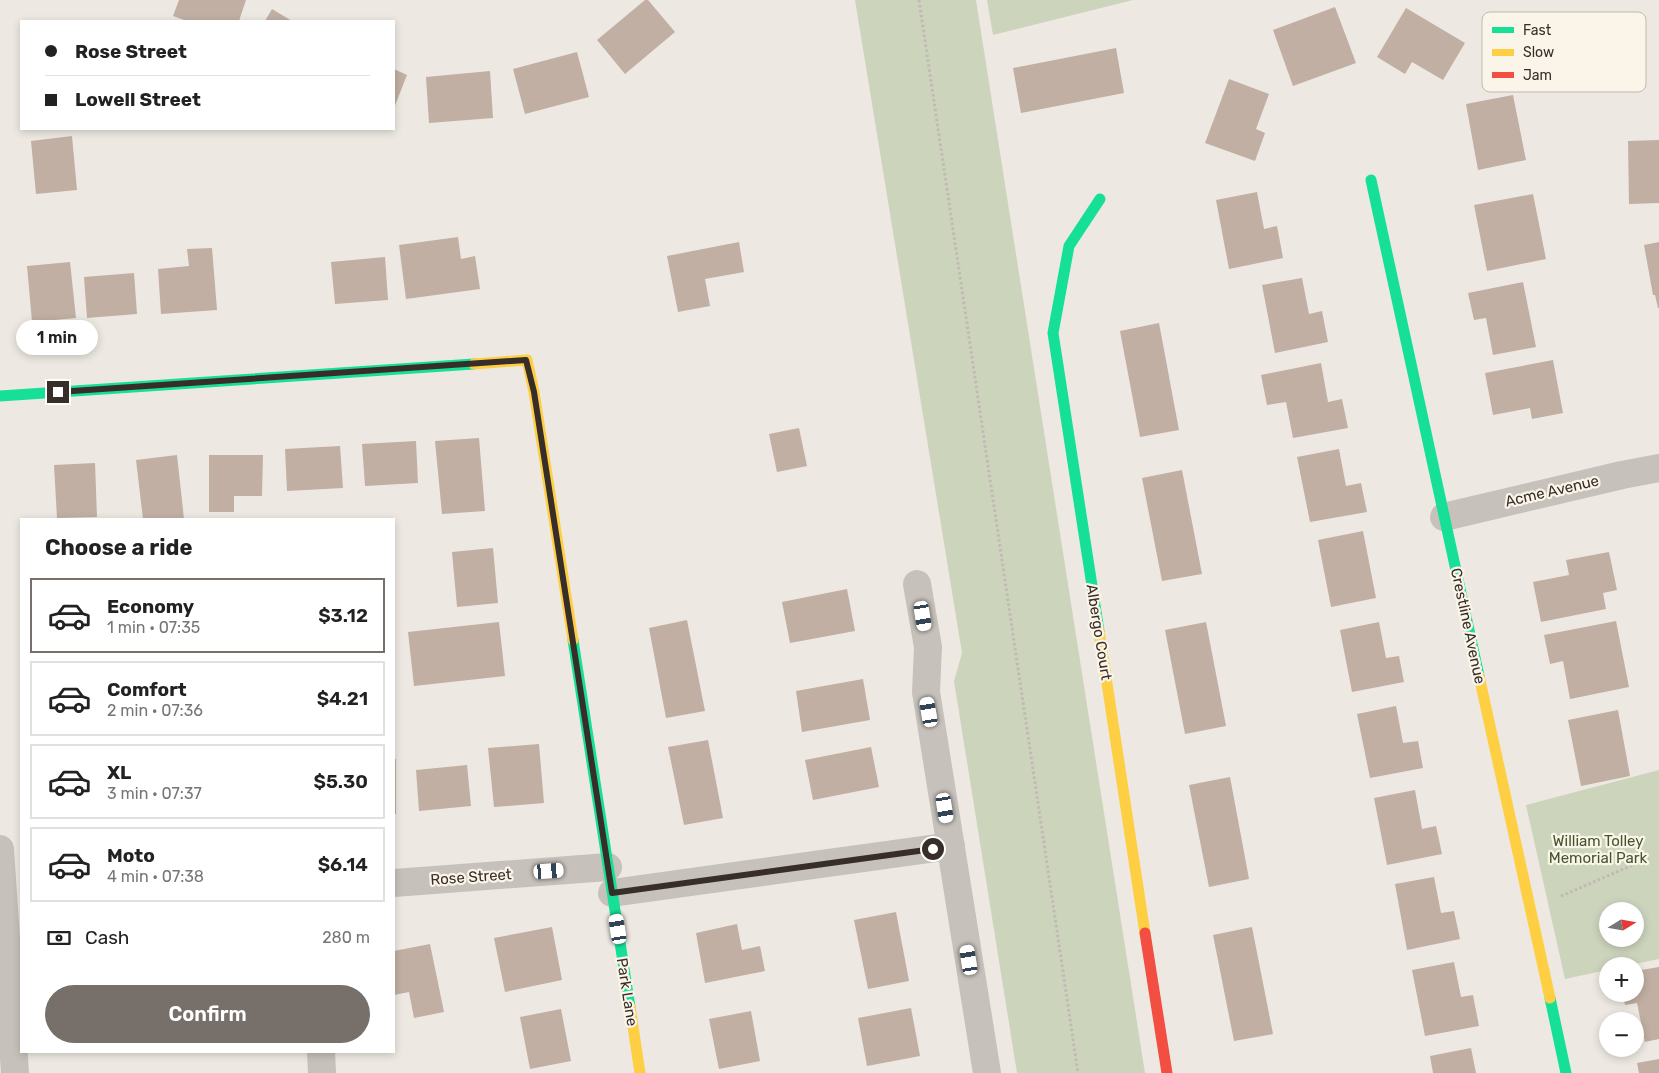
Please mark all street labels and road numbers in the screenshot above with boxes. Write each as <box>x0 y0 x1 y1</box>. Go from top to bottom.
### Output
street label: Acme Avenue <box>1503 471 1601 511</box>
street label: Crestline Avenue <box>1447 566 1489 686</box>
street label: Albergo Court <box>1083 583 1115 681</box>
street label: Rose Street <box>430 865 512 889</box>
street label: Park Lane <box>613 957 641 1027</box>

